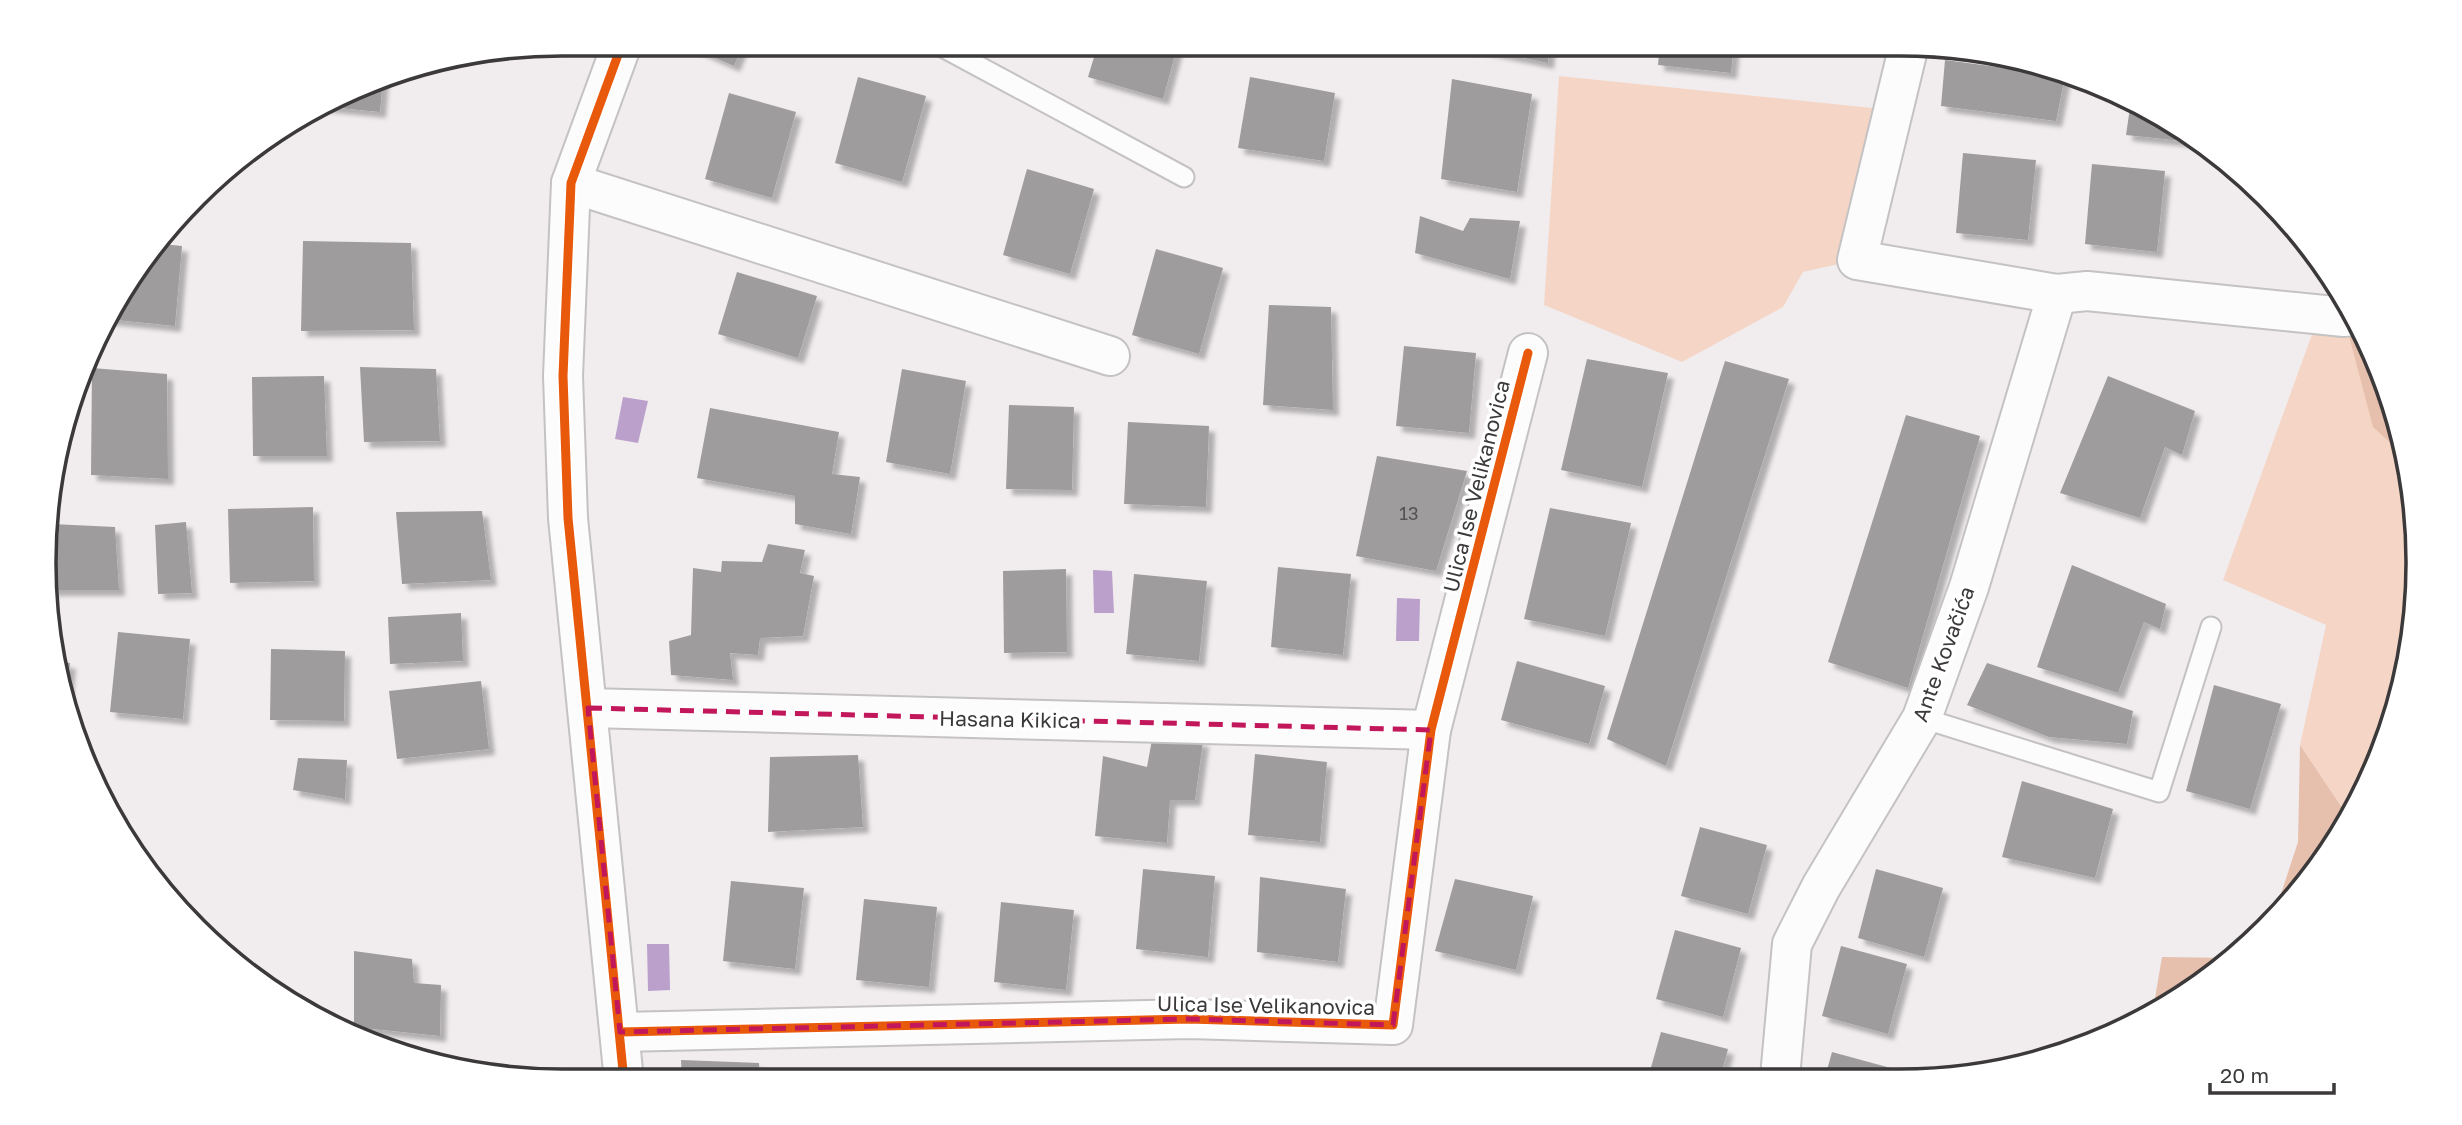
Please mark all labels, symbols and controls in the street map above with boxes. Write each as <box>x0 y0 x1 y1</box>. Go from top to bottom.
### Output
street label: Ulica Ise Velikanovica <box>1437 377 1515 595</box>
house number: 13 <box>1399 502 1419 524</box>
street label: Ante Kovačića <box>1906 583 1980 725</box>
street label: Hasana Kikica <box>939 705 1081 733</box>
street label: Ulica Ise Velikanovica <box>1157 990 1375 1020</box>
scale bar <box>2210 1052 2334 1096</box>
text: 20 m <box>2220 1062 2269 1088</box>

